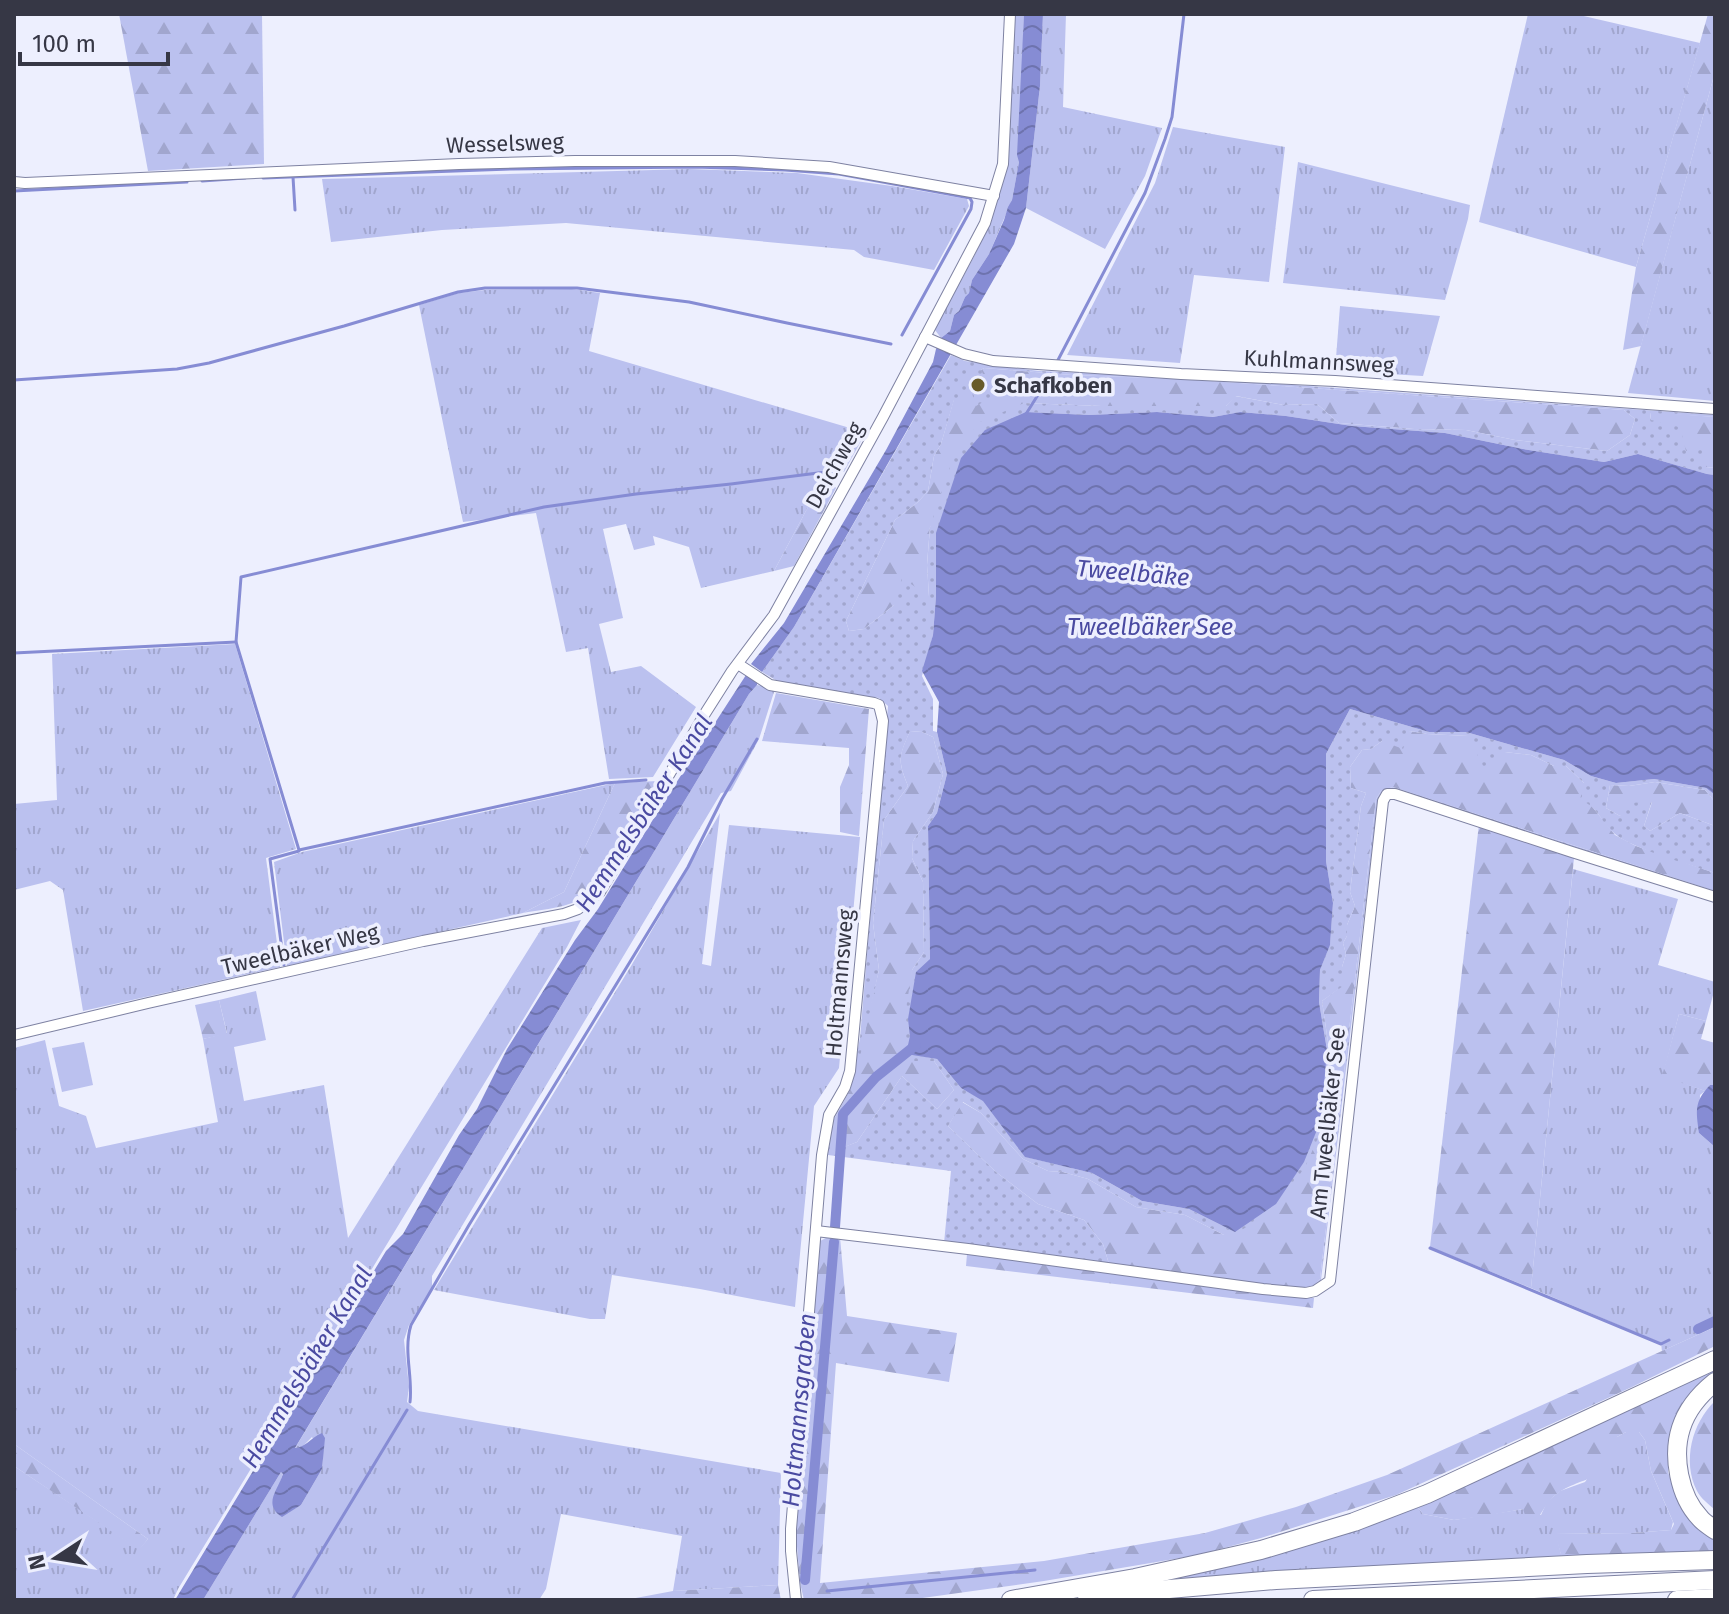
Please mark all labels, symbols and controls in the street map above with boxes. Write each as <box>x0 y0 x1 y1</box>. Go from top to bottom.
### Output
scale bar <box>20 16 168 66</box>
text: 100 m <box>32 30 96 58</box>
street label: Wesselsweg <box>446 128 565 159</box>
street label: Kuhlmannsweg <box>1243 344 1396 379</box>
place label: Schafkoben <box>994 372 1112 399</box>
marker: Schafkoben <box>969 376 987 394</box>
street label: Deichweg <box>800 417 870 513</box>
water label: Tweelbäke <box>1075 554 1191 592</box>
water label: Tweelbäker See <box>1067 613 1233 641</box>
water label: Hemmelsbäker Kanal <box>570 709 718 917</box>
street label: Holtmannsweg <box>820 908 859 1058</box>
street label: Tweelbäker Weg <box>219 918 382 981</box>
street label: Am Tweelbäker See <box>1304 1026 1351 1220</box>
water label: Hemmelsbäker Kanal <box>236 1261 378 1473</box>
water label: Holtmannsgraben <box>777 1312 821 1508</box>
north arrow <box>16 1518 96 1598</box>
text: N <box>22 1552 52 1572</box>

